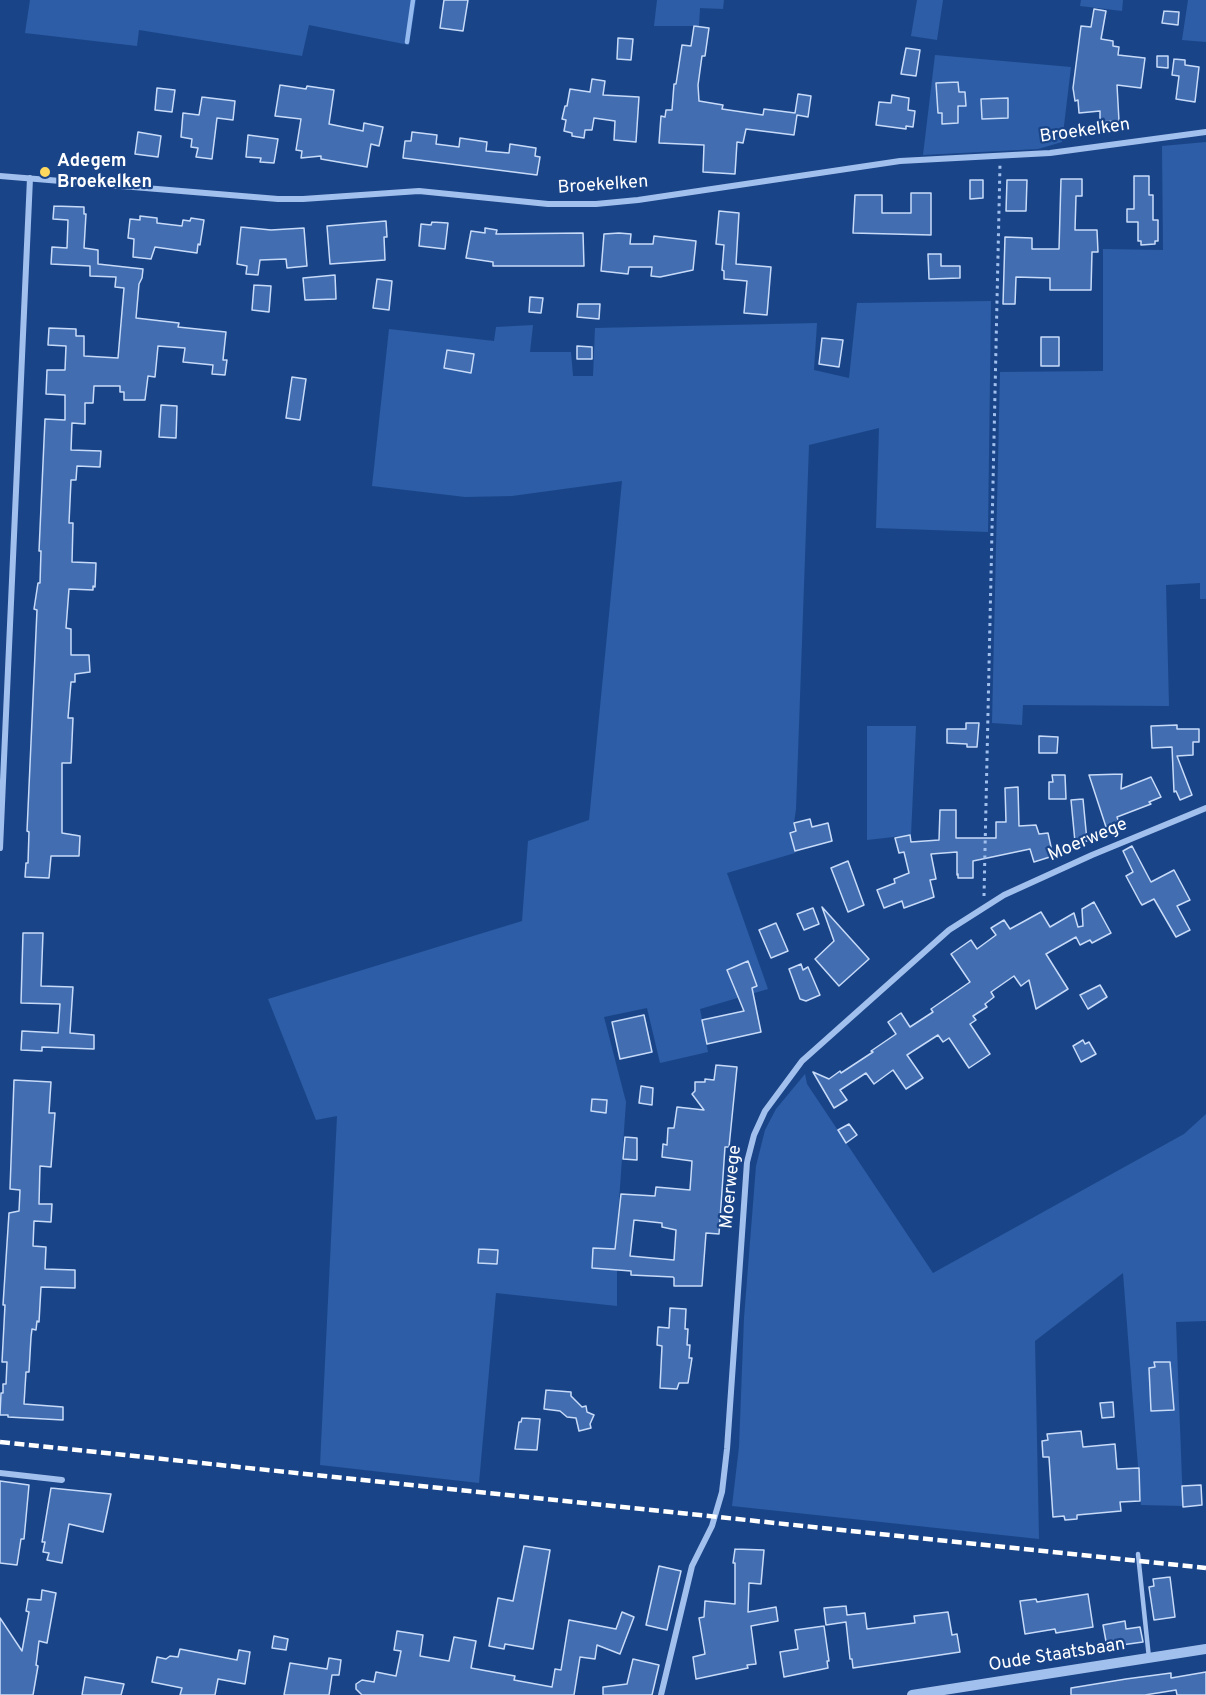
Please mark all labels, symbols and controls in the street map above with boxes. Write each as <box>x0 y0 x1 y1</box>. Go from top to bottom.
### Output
street label: Broekelken <box>1039 115 1131 149</box>
place label: Adegem Broekelken <box>57 151 152 194</box>
marker: Adegem Broekelken <box>38 165 52 179</box>
street label: Broekelken <box>557 172 649 200</box>
street label: Moerwege <box>1045 815 1131 867</box>
street label: Moerwege <box>717 1144 747 1230</box>
street label: Oude Staatsbaan <box>987 1635 1127 1677</box>

